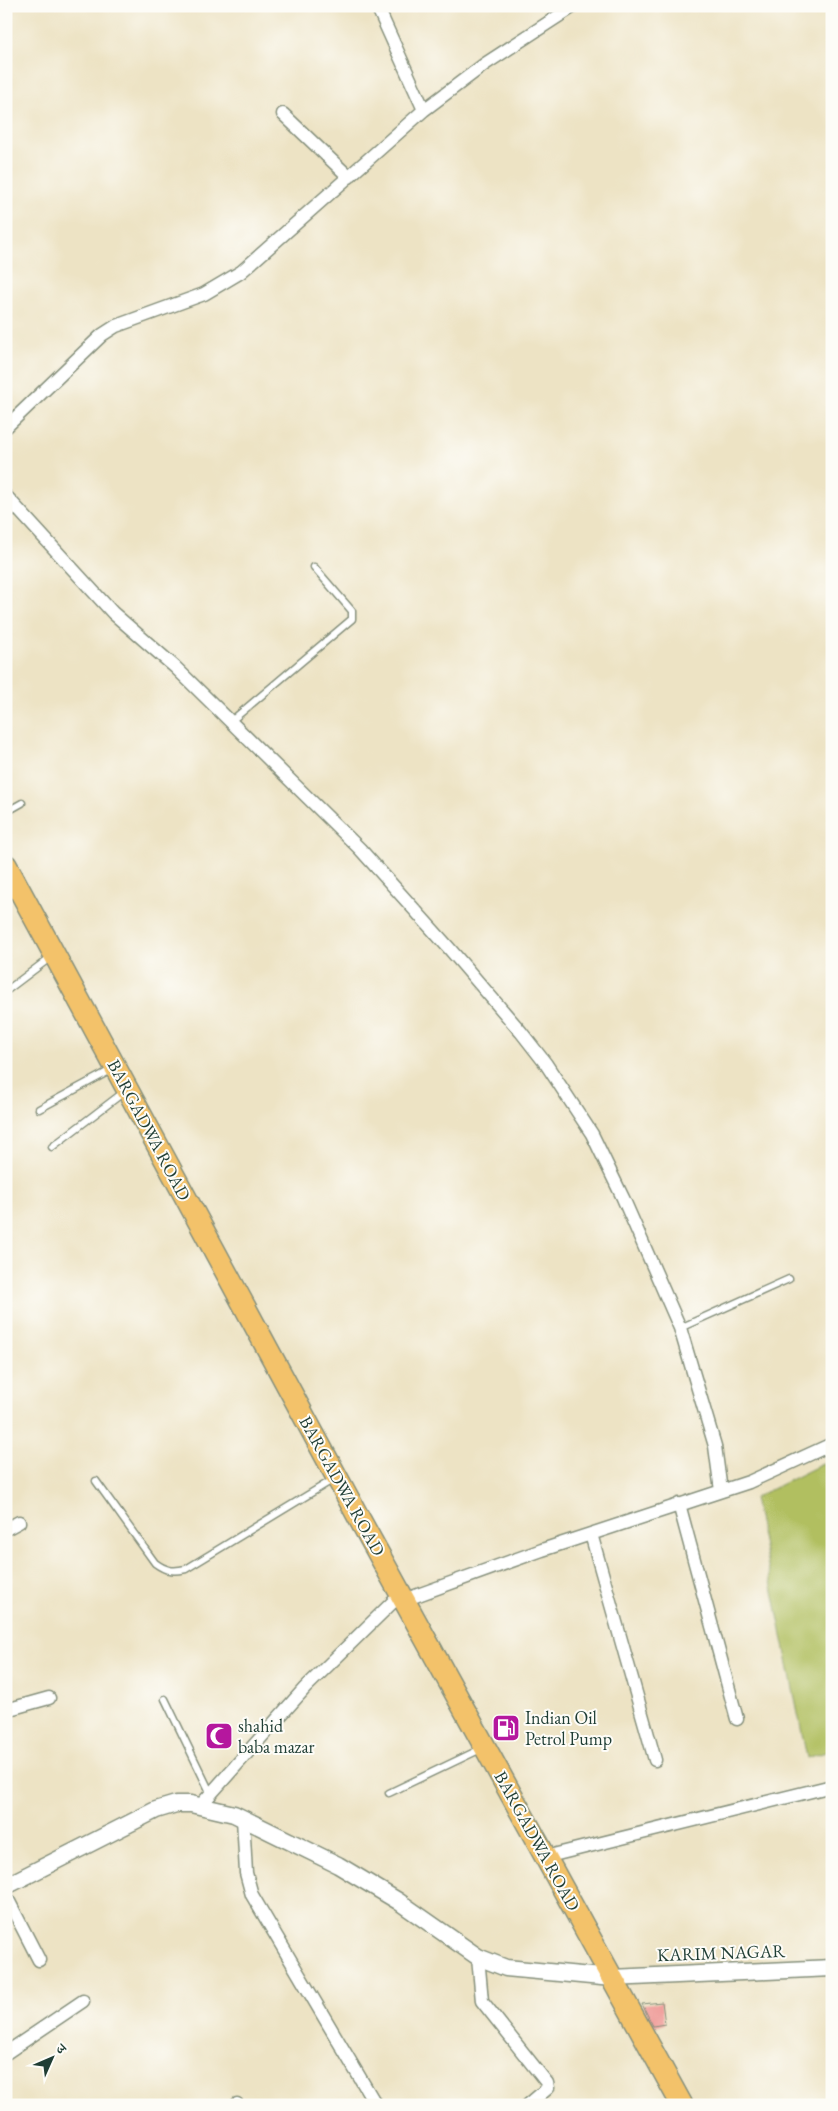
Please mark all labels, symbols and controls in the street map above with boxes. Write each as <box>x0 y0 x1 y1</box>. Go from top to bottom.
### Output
street label: BARGADWA ROAD <box>103 1055 196 1204</box>
street label: BARGADWA ROAD <box>294 1412 390 1560</box>
place label: Indian Oil Petrol Pump <box>525 1706 612 1750</box>
fuel station icon: Indian Oil Petrol Pump <box>491 1713 521 1743</box>
place label: shahid baba mazar <box>238 1714 315 1758</box>
mosque icon: shahid baba mazar <box>204 1721 234 1751</box>
street label: BARGADWA ROAD <box>489 1767 585 1915</box>
street label: KARIM NAGAR <box>657 1939 786 1966</box>
north arrow <box>28 2034 78 2084</box>
text: उ <box>52 2039 71 2058</box>

